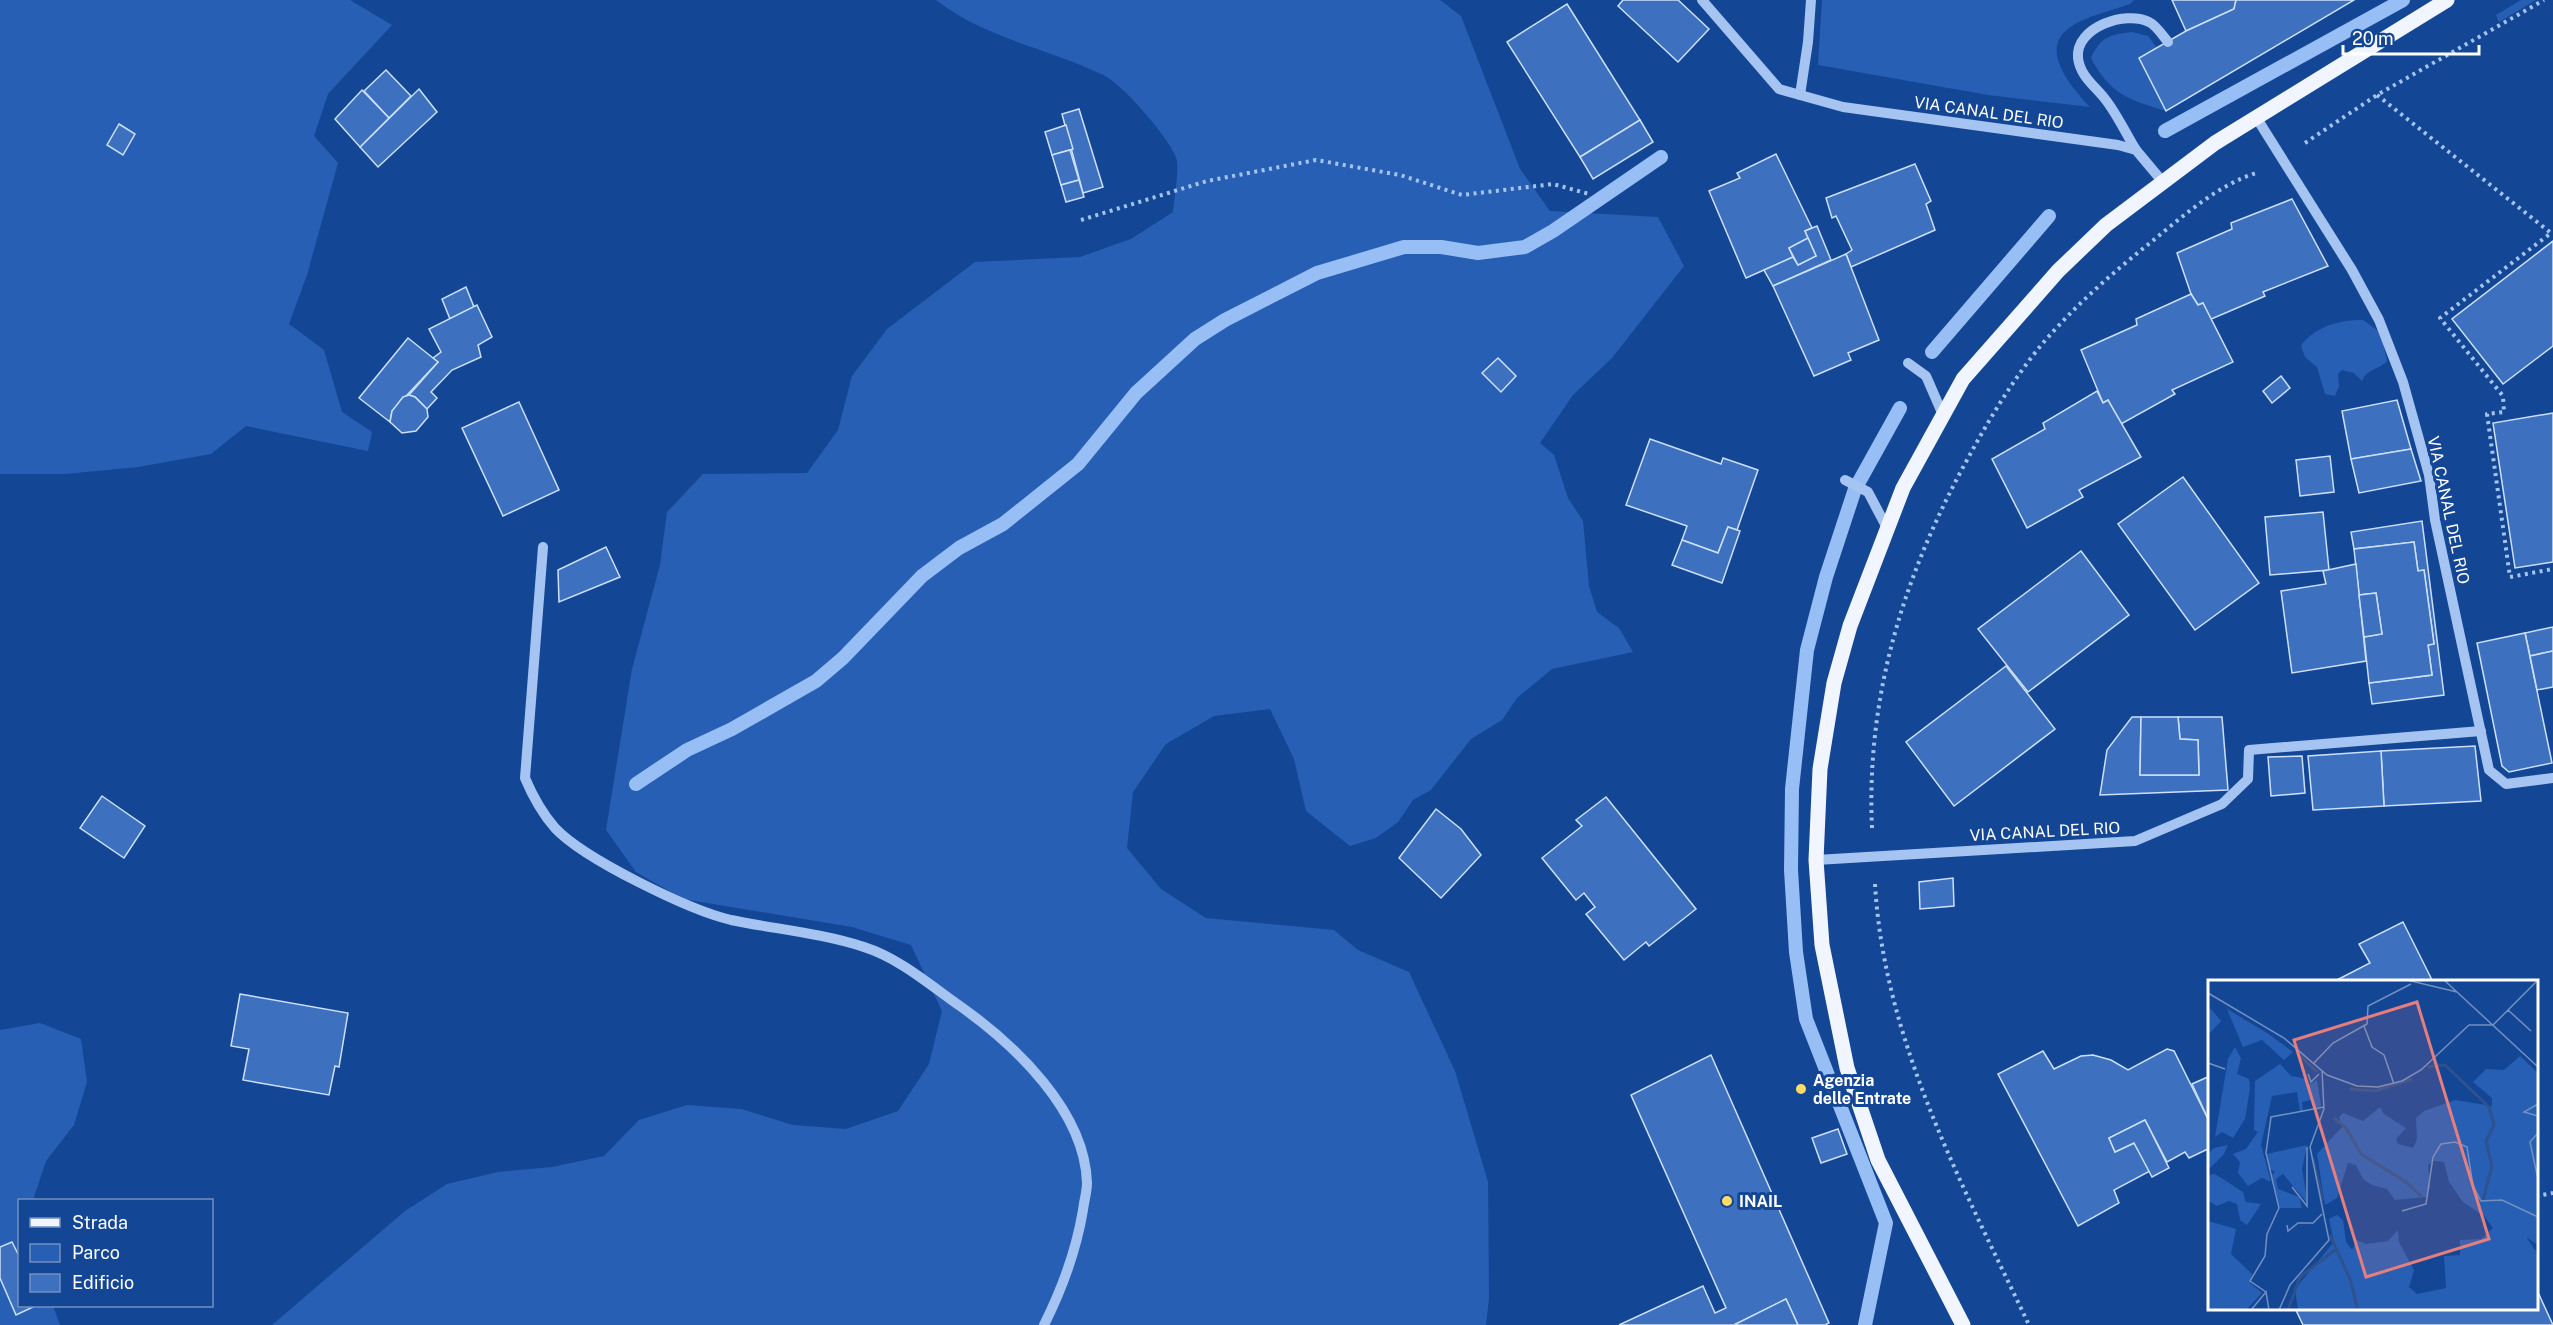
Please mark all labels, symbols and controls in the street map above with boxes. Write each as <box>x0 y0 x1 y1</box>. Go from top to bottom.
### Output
scale bar <box>2343 18 2480 56</box>
text: 20 m <box>2352 28 2394 49</box>
street label: VIA CANAL DEL RIO <box>1913 93 2065 132</box>
street label: VIA CANAL DEL RIO <box>2424 434 2473 586</box>
street label: VIA CANAL DEL RIO <box>1969 818 2121 845</box>
inset map <box>2208 980 2538 1310</box>
place label: Agenzia delle Entrate <box>1813 1071 1911 1108</box>
marker: Agenzia delle Entrate <box>1794 1082 1808 1096</box>
place label: INAIL <box>1739 1192 1782 1211</box>
marker: INAIL <box>1720 1194 1734 1208</box>
legend <box>18 1199 213 1307</box>
text: Strada <box>72 1212 128 1233</box>
text: Parco <box>72 1242 120 1263</box>
text: Edificio <box>72 1272 134 1293</box>

